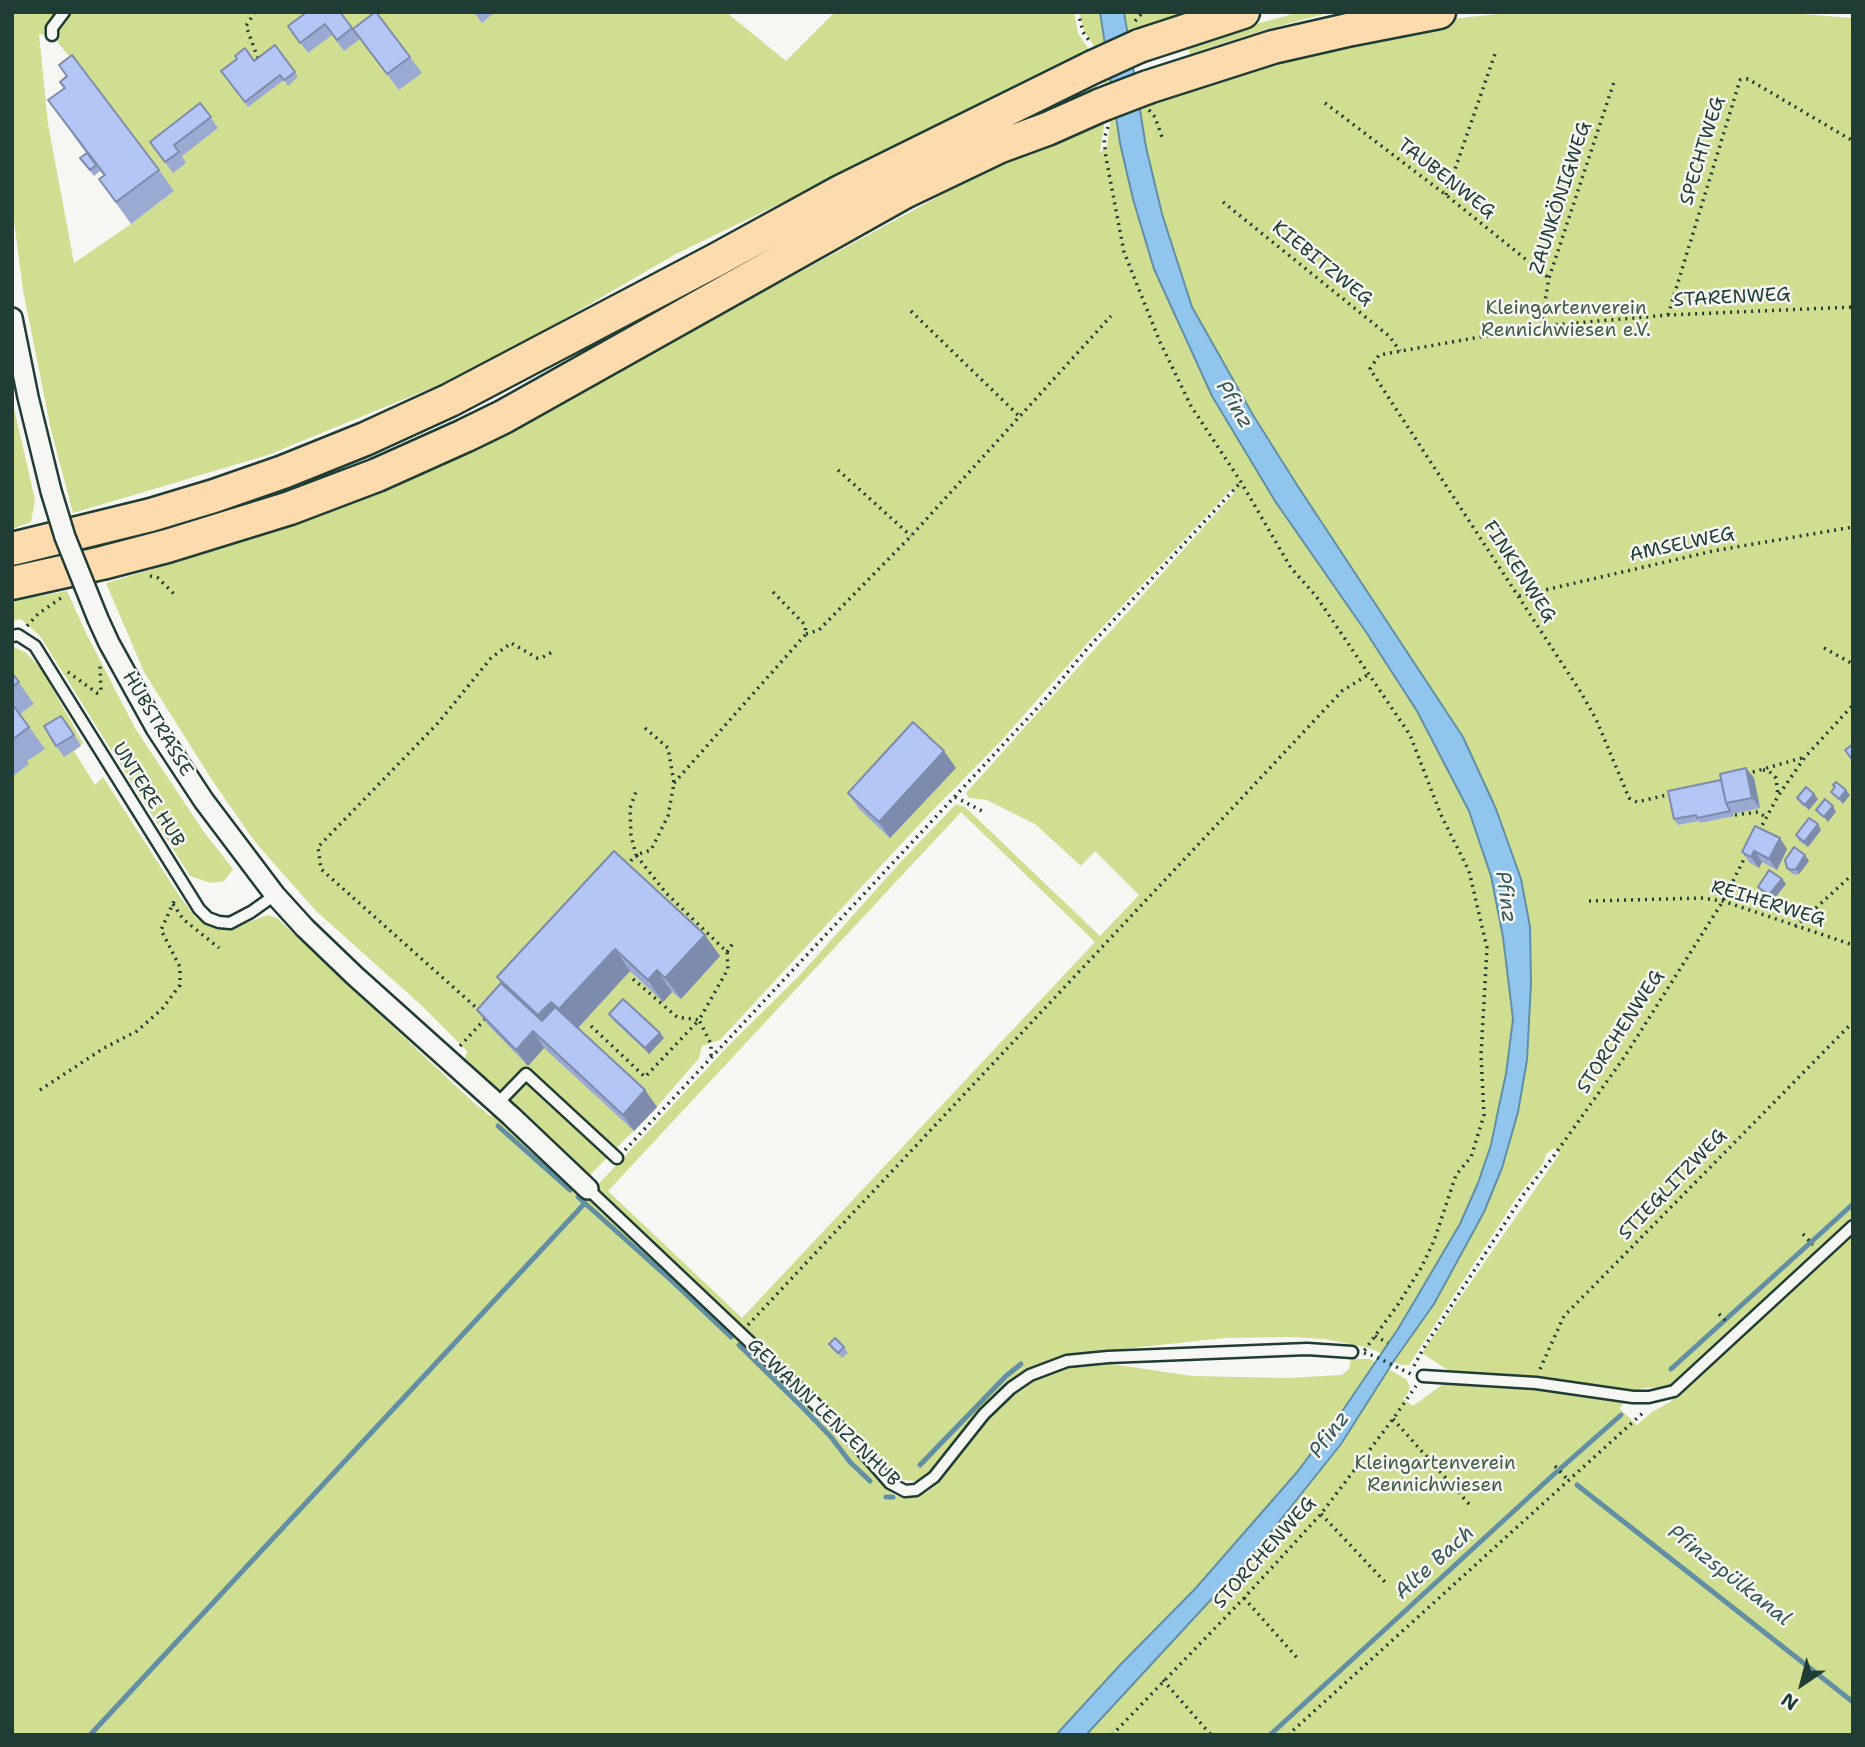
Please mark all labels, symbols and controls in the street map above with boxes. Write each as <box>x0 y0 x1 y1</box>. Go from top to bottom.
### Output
street label: SPECHTWEG <box>1676 94 1730 208</box>
street label: ZAUNKÖNIGWEG <box>1526 119 1596 277</box>
street label: TAUBENWEG <box>1393 134 1499 224</box>
street label: KIEBITZWEG <box>1267 216 1377 312</box>
street label: STARENWEG <box>1673 284 1791 312</box>
park label: Kleingartenverein Rennichwiesen e.V. <box>1481 298 1651 342</box>
water label: Pfinz <box>1210 376 1258 434</box>
street label: FINKENWEG <box>1478 517 1560 627</box>
street label: AMSELWEG <box>1627 523 1737 567</box>
street label: HUBSTRASSE <box>117 667 197 781</box>
street label: UNTERE HUB <box>107 739 189 851</box>
water label: Pfinz <box>1489 870 1521 924</box>
street label: REIHERWEG <box>1708 876 1828 932</box>
street label: STORCHENWEG <box>1573 966 1669 1098</box>
street label: STIEGLITZWEG <box>1614 1125 1732 1245</box>
street label: GEWANN LENZENHUB <box>742 1334 904 1492</box>
water label: Pfinz <box>1304 1407 1356 1463</box>
park label: Kleingartenverein Rennichwiesen <box>1354 1453 1516 1497</box>
street label: STORCHENWEG <box>1209 1492 1321 1614</box>
water label: Pfinzspülkanal <box>1662 1520 1796 1632</box>
water label: Alte Bach <box>1390 1521 1480 1605</box>
north arrow <box>1767 1649 1837 1719</box>
text: N <box>1776 1687 1803 1716</box>

